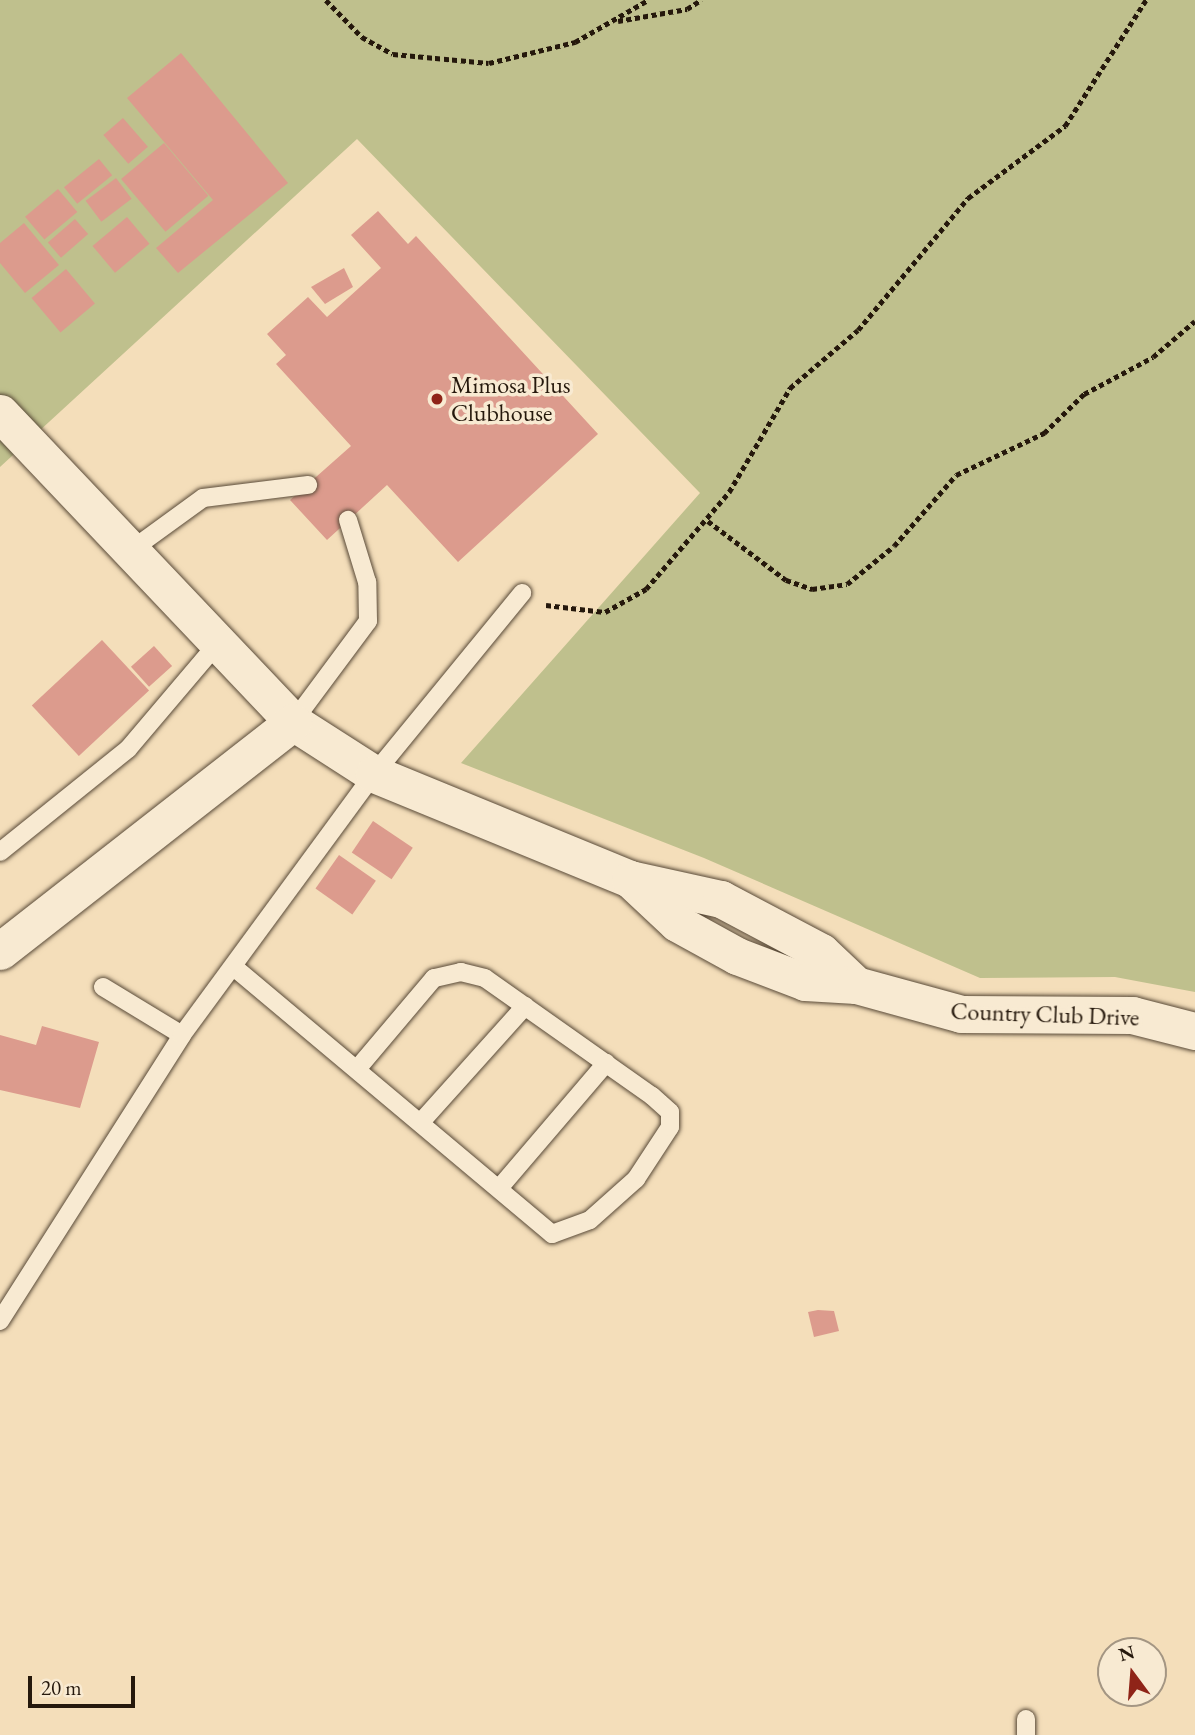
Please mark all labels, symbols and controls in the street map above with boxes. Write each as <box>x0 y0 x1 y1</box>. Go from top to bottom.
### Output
place label: Mimosa Plus Clubhouse <box>451 371 571 427</box>
marker: Mimosa Plus Clubhouse <box>429 391 445 407</box>
street label: Country Club Drive <box>950 996 1140 1032</box>
north arrow <box>1097 1637 1167 1707</box>
text: N <box>1116 1639 1137 1667</box>
scale bar <box>32 1662 138 1706</box>
text: 20 m <box>41 1674 82 1701</box>

